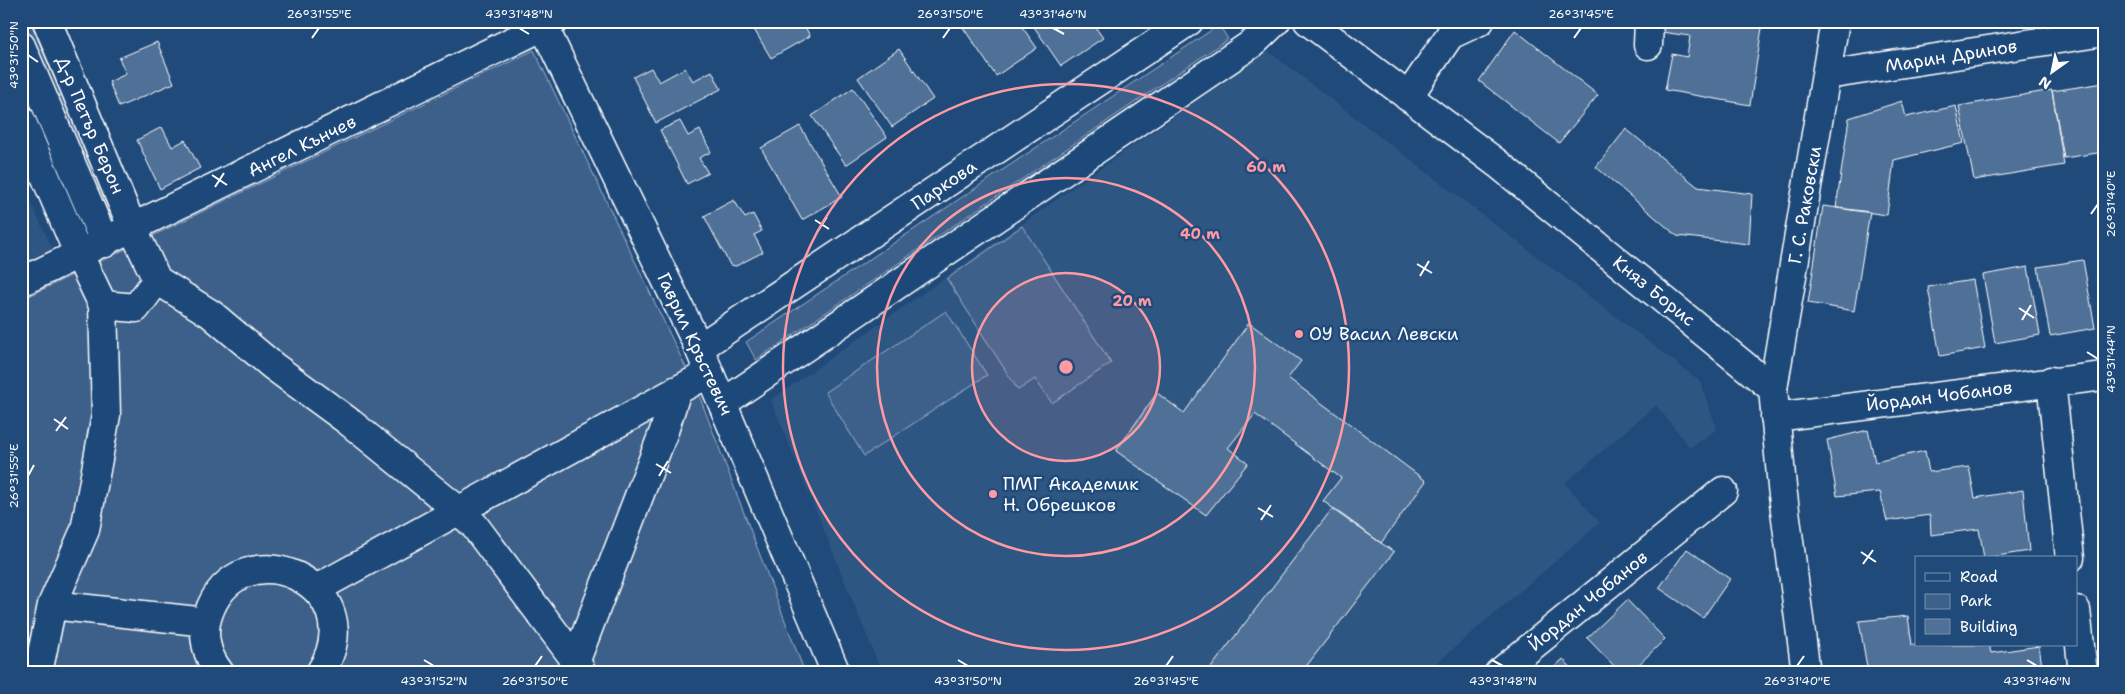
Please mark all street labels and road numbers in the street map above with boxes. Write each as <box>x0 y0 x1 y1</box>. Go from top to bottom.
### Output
street label: Марин Дринов <box>1883 34 2019 78</box>
street label: Д-р Петър Берон <box>50 52 130 198</box>
street label: Ангел Кънчев <box>244 109 360 183</box>
street label: Г. С. Раковски <box>1783 144 1827 266</box>
street label: Паркова <box>907 154 981 216</box>
street label: Княз Борис <box>1608 250 1700 332</box>
street label: Гаврил Кръстевич <box>651 269 739 419</box>
street label: Йордан Чобанов <box>1864 375 2014 417</box>
street label: Йордан Чобанов <box>1523 545 1653 657</box>

